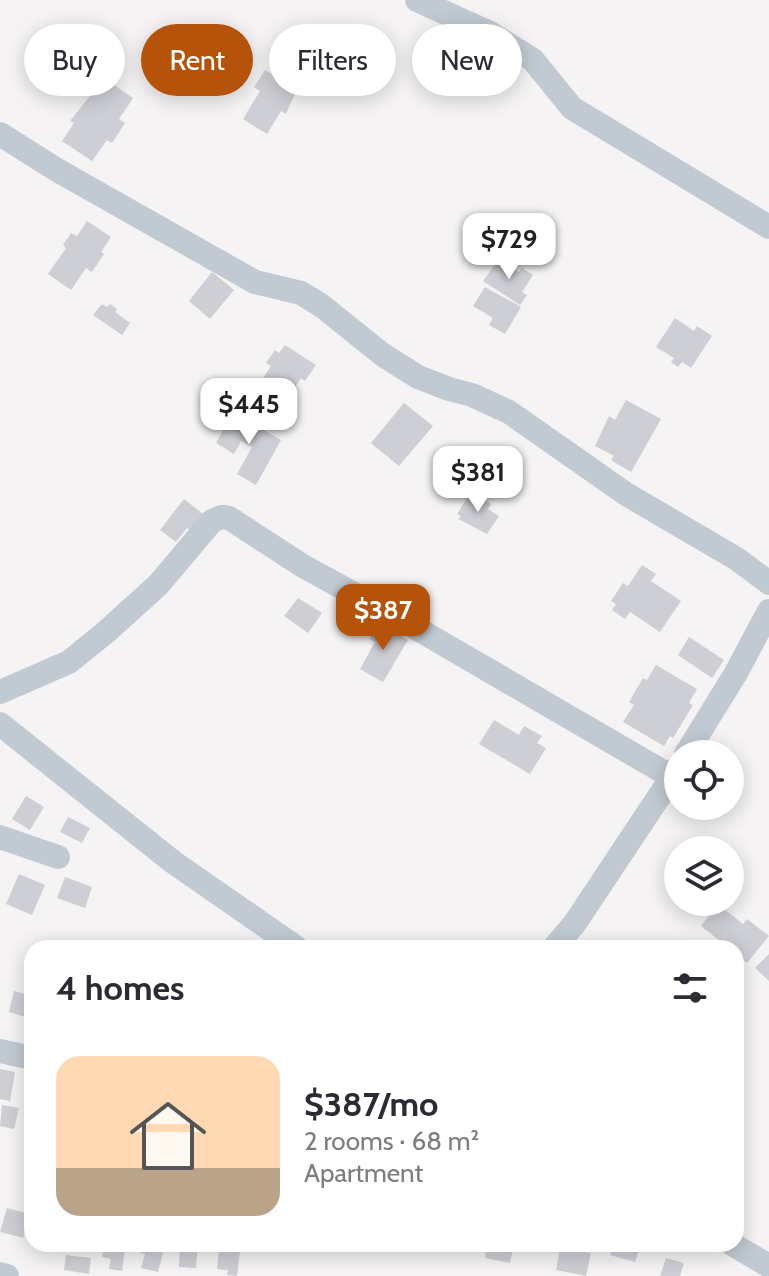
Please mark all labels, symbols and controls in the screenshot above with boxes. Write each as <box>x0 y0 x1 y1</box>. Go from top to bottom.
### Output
chip: Buy <box>24 24 125 96</box>
chip: Rent <box>141 24 253 96</box>
chip: Filters <box>269 24 396 96</box>
chip: New <box>412 24 522 96</box>
pin: $729 <box>462 213 556 281</box>
text: $729 <box>481 223 537 255</box>
pin: $445 <box>202 378 296 446</box>
text: $445 <box>218 388 280 420</box>
pin: $381 <box>431 446 525 514</box>
text: $381 <box>451 456 505 488</box>
pin: $387 <box>336 584 430 652</box>
text: $387 <box>354 594 412 626</box>
map controls <box>664 740 744 916</box>
button: locate <box>664 740 744 820</box>
button: layers <box>664 836 744 916</box>
icon: filters <box>668 966 712 1010</box>
text: 4 homes <box>56 967 184 1009</box>
text: $387/mo <box>304 1083 438 1125</box>
icon: home <box>120 1088 216 1184</box>
text: 2 rooms · 68 m² <box>304 1125 479 1157</box>
text: Apartment <box>304 1157 423 1189</box>

